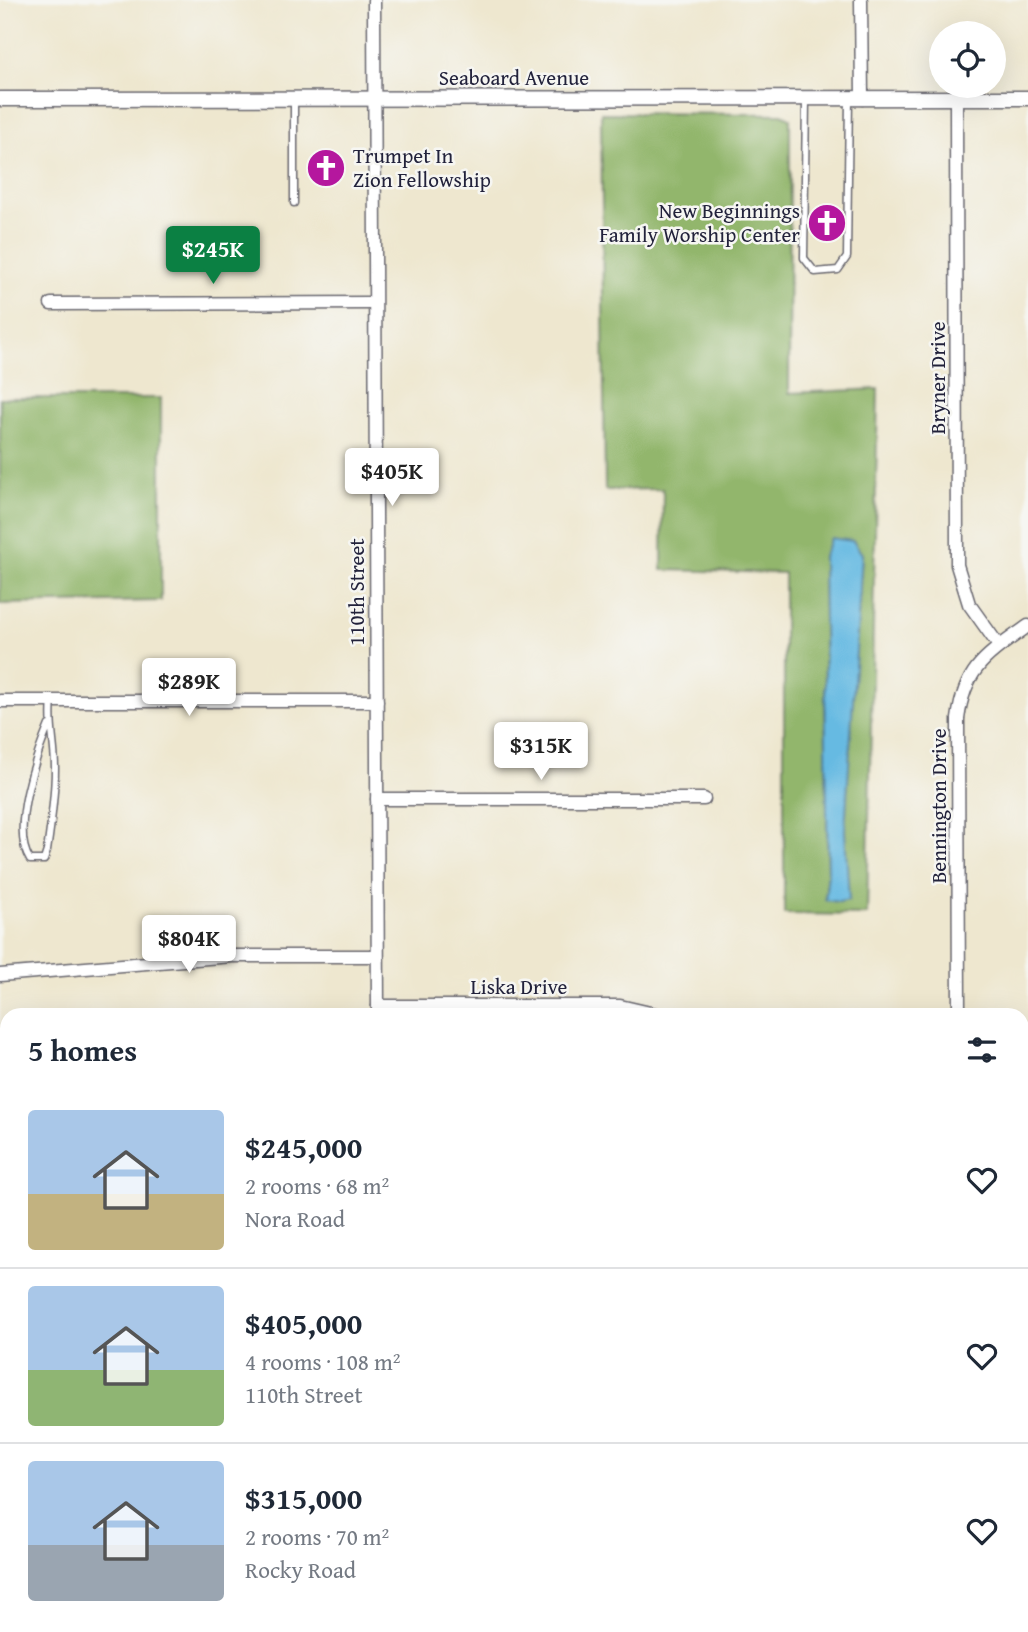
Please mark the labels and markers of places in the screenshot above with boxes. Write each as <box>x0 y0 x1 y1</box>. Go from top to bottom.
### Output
place label: Trumpet In Zion Fellowship <box>353 140 491 195</box>
church icon: Trumpet In Zion Fellowship <box>305 147 347 189</box>
place label: New Beginnings Family Worship Center <box>599 195 800 250</box>
church icon: New Beginnings Family Worship Center <box>806 202 848 244</box>
pin: $245K <box>164 226 262 286</box>
pin: $405K <box>343 448 441 508</box>
pin: $289K <box>140 658 238 718</box>
pin: $315K <box>492 722 590 782</box>
pin: $804K <box>140 916 238 975</box>

